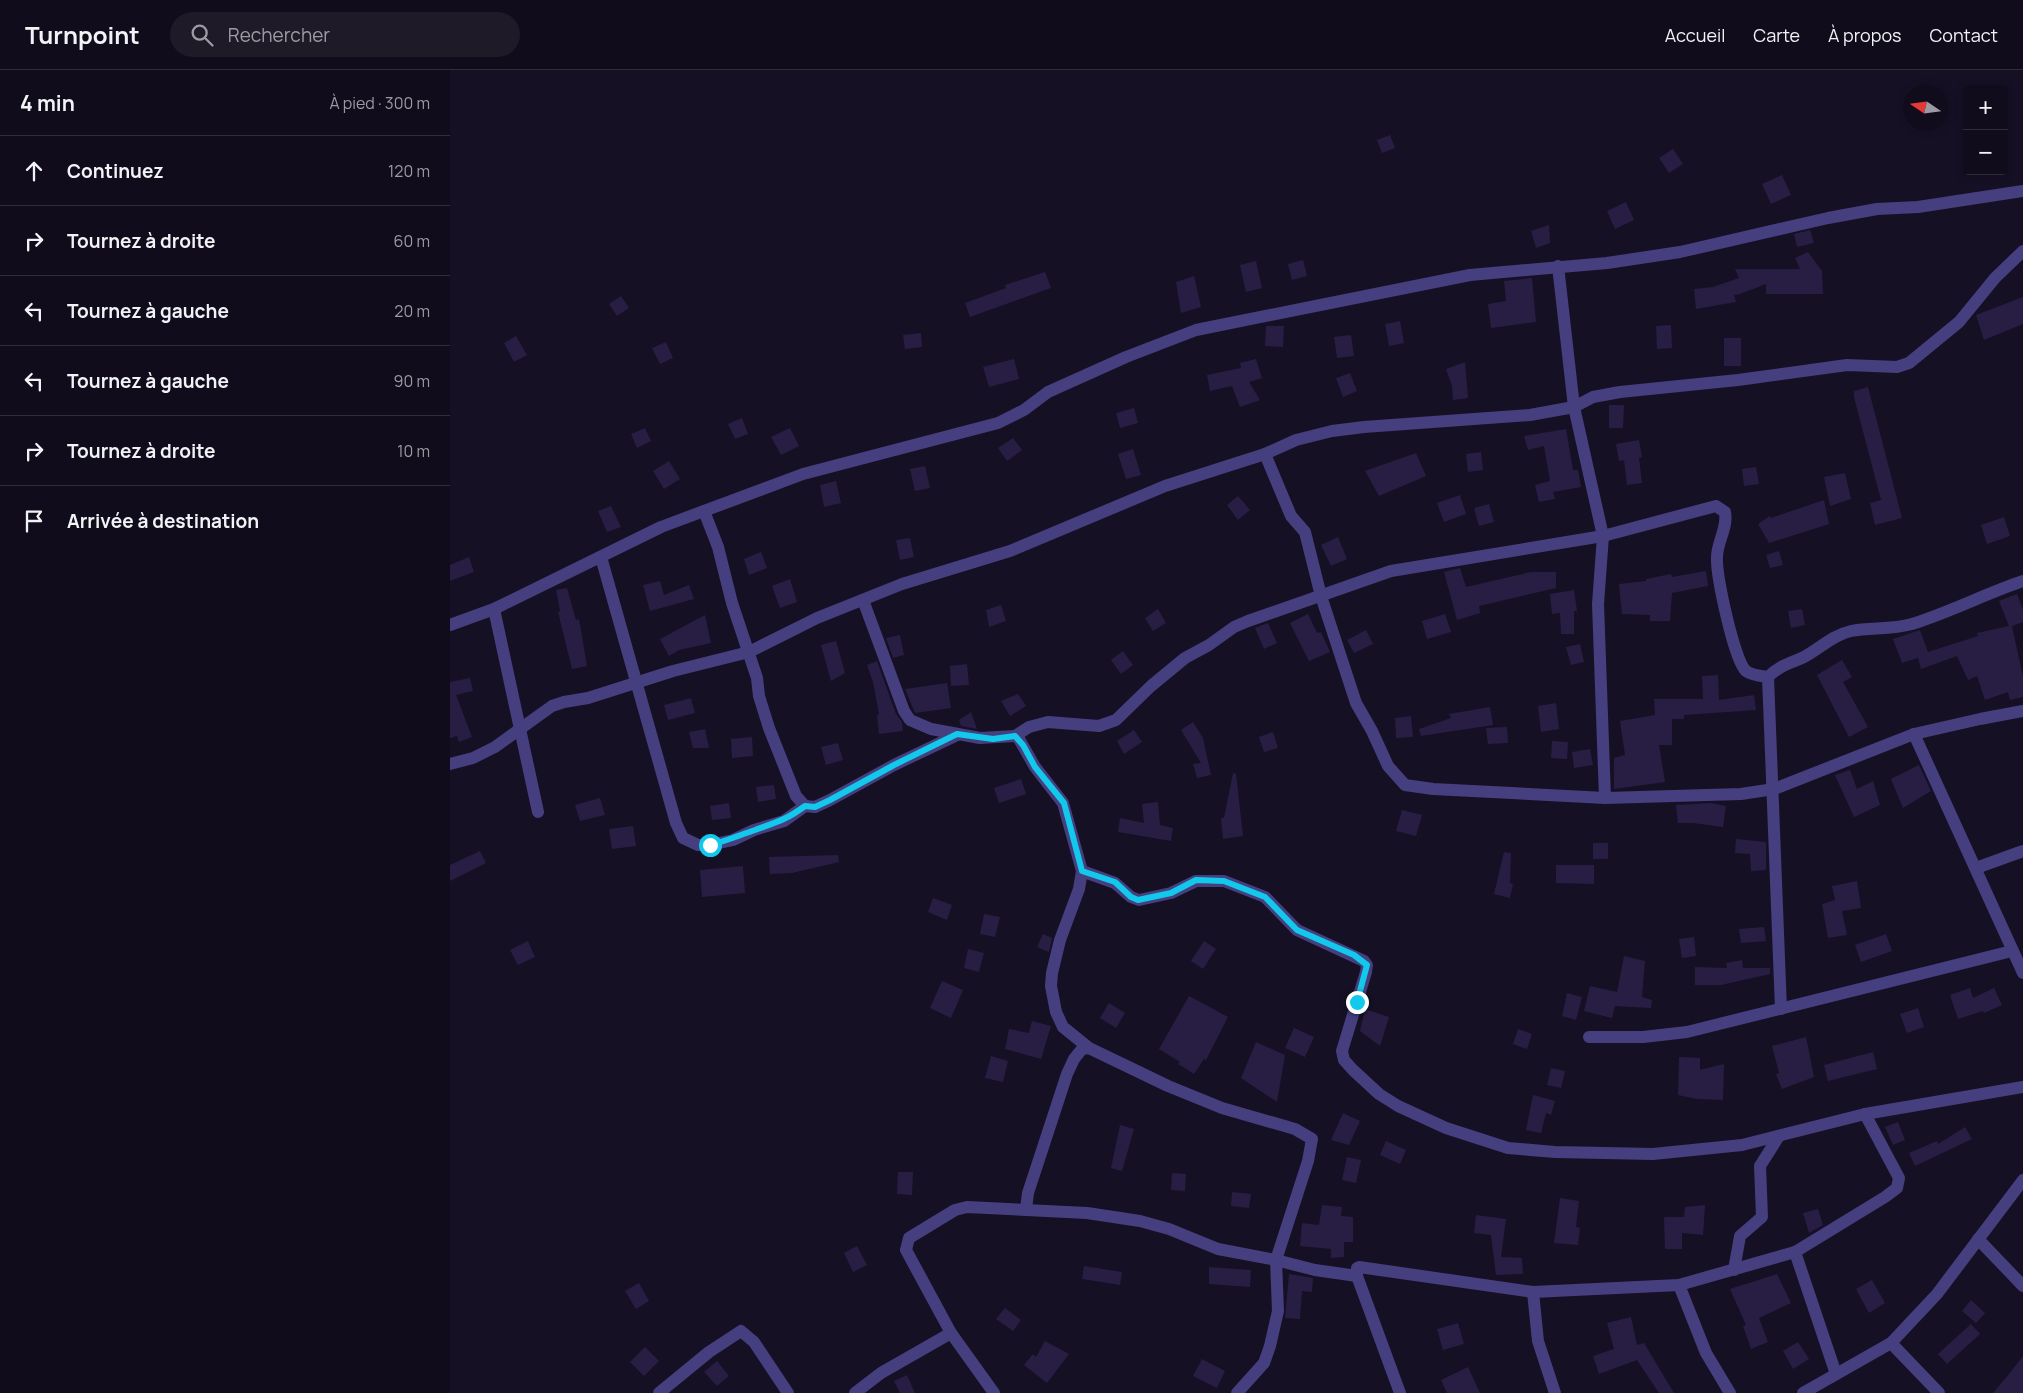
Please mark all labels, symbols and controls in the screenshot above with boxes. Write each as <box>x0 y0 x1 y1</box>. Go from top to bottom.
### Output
search box <box>170 12 520 57</box>
text: Turnpoint <box>25 18 140 51</box>
icon: search <box>188 21 216 49</box>
text: Rechercher <box>228 22 330 48</box>
text: Accueil <box>1665 23 1725 47</box>
text: Carte <box>1753 23 1800 47</box>
text: À propos <box>1828 23 1901 47</box>
text: Contact <box>1929 23 1998 47</box>
north arrow <box>1903 85 1948 130</box>
map controls <box>1963 85 2008 175</box>
button: + <box>1963 85 2008 130</box>
text: 4 min <box>20 89 75 117</box>
text: À pied · 300 m <box>329 92 430 114</box>
button: − <box>1963 130 2008 175</box>
icon: ahead <box>20 157 48 185</box>
text: Continuez <box>67 158 164 184</box>
text: 120 m <box>388 160 430 182</box>
icon: right <box>20 227 48 255</box>
text: Tournez à droite <box>67 228 215 254</box>
text: 60 m <box>394 230 430 252</box>
icon: left <box>20 297 48 325</box>
text: Tournez à gauche <box>67 298 229 324</box>
text: 20 m <box>394 300 430 322</box>
icon: left <box>20 367 48 395</box>
text: Tournez à gauche <box>67 368 229 394</box>
text: 90 m <box>394 370 430 392</box>
icon: right <box>20 437 48 465</box>
text: Tournez à droite <box>67 438 215 464</box>
text: 10 m <box>397 440 430 462</box>
icon: arrive <box>20 507 48 535</box>
text: Arrivée à destination <box>67 508 259 534</box>
route start <box>699 834 722 857</box>
route end <box>1346 991 1369 1014</box>

